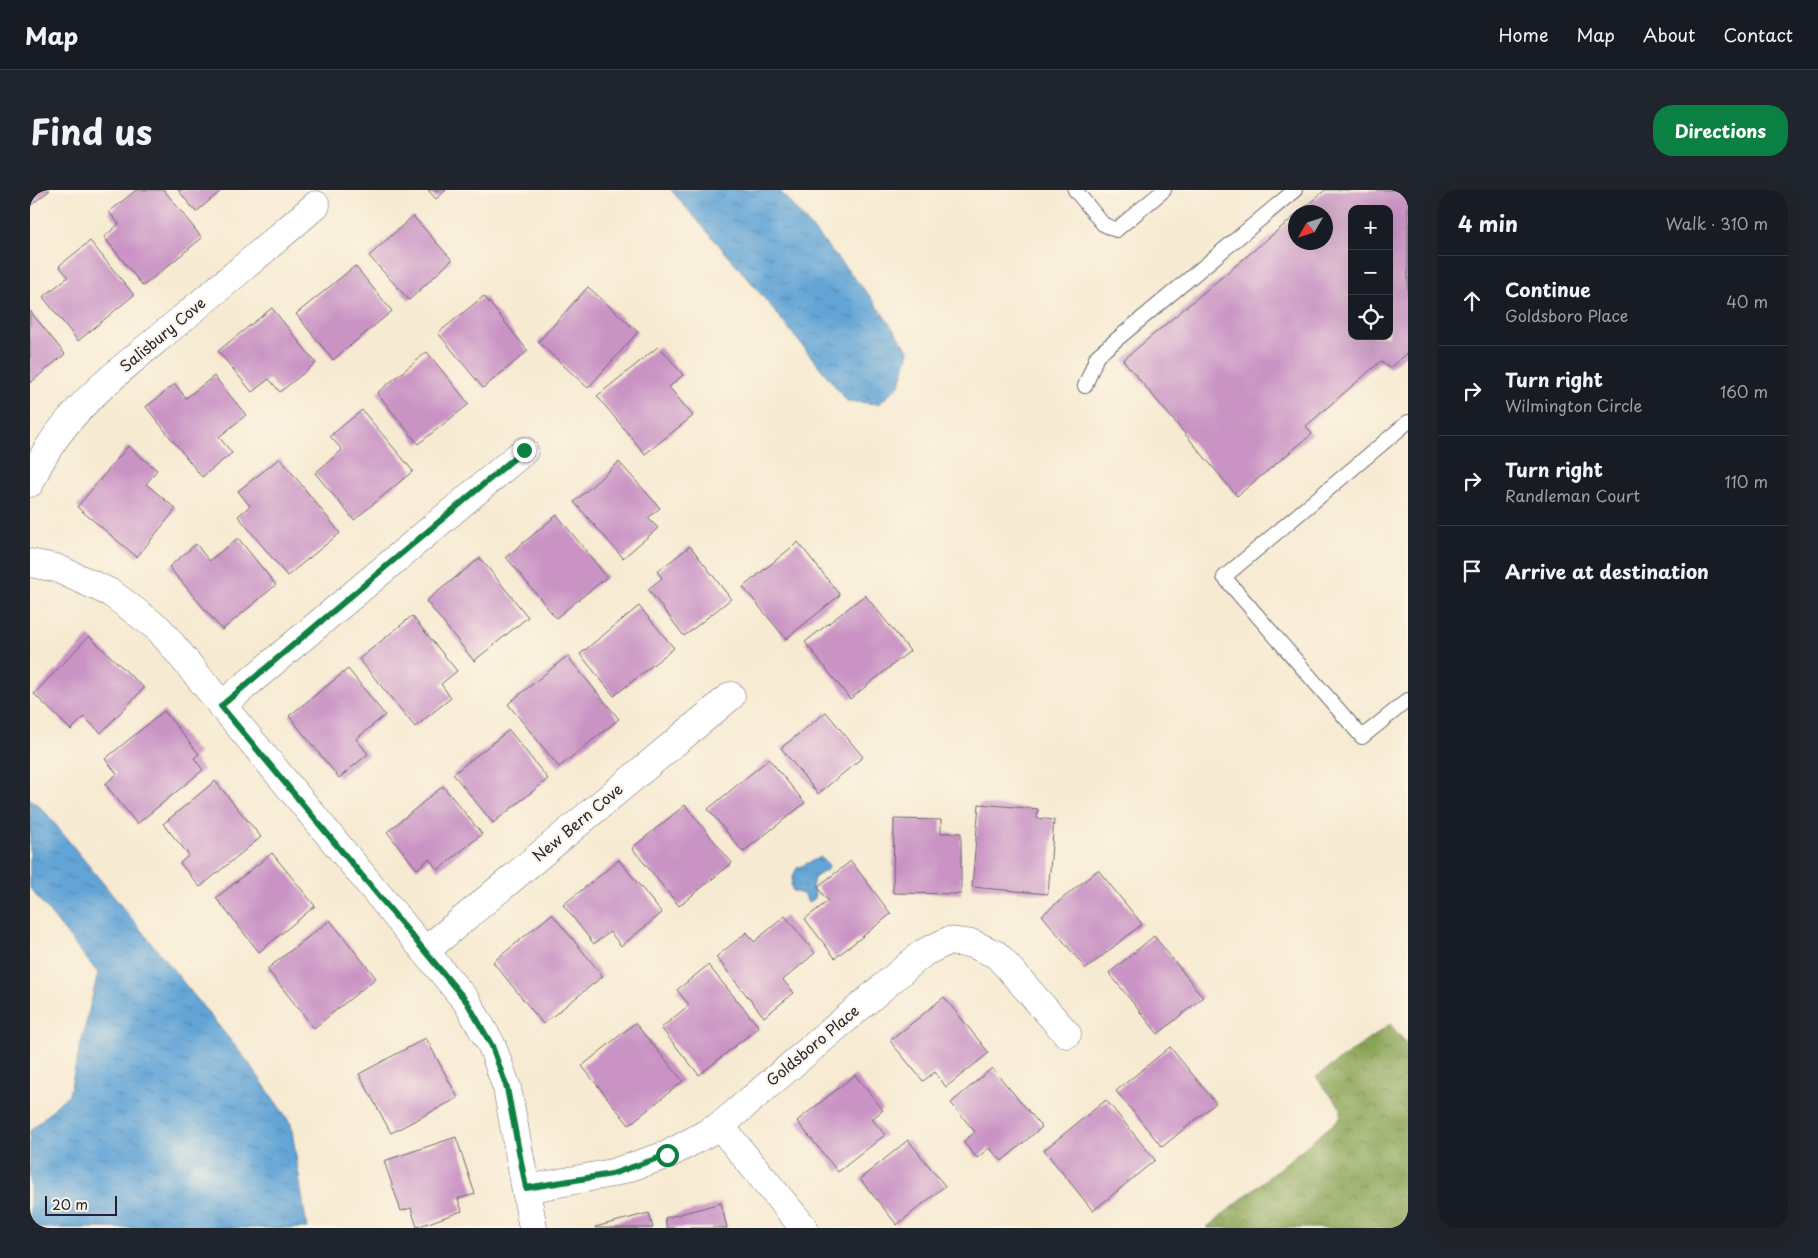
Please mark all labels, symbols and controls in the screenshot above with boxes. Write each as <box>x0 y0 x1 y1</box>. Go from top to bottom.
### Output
text: Map <box>25 17 78 53</box>
text: Home <box>1498 21 1548 48</box>
text: Map <box>1576 21 1615 48</box>
text: About <box>1643 21 1695 48</box>
text: Contact <box>1723 21 1793 48</box>
text: Find us <box>30 104 152 157</box>
button: Directions <box>1653 105 1788 156</box>
north arrow <box>1288 205 1333 250</box>
map controls <box>1348 205 1393 340</box>
button: + <box>1348 205 1393 250</box>
text: 4 min <box>1458 207 1518 239</box>
text: Walk · 310 m <box>1666 211 1768 235</box>
button: − <box>1348 250 1393 295</box>
text: Continue <box>1505 275 1591 303</box>
icon: ahead <box>1458 287 1486 315</box>
text: 40 m <box>1726 289 1768 313</box>
street label: Salisbury Cove <box>114 291 210 377</box>
button: locate <box>1348 295 1393 340</box>
text: Goldsboro Place <box>1505 303 1628 327</box>
text: Turn right <box>1505 365 1603 393</box>
icon: right <box>1458 377 1486 405</box>
text: 160 m <box>1720 379 1768 403</box>
text: Wilmington Circle <box>1505 393 1642 417</box>
route end <box>513 439 536 462</box>
text: Turn right <box>1505 455 1603 483</box>
icon: right <box>1458 467 1486 495</box>
text: 110 m <box>1725 469 1768 493</box>
text: Randleman Court <box>1505 483 1640 507</box>
icon: arrive <box>1458 557 1486 585</box>
text: Arrive at destination <box>1505 557 1709 585</box>
street label: New Bern Cove <box>527 777 627 867</box>
street label: Goldsboro Place <box>760 999 864 1091</box>
route start <box>656 1144 679 1167</box>
scale bar <box>45 1193 118 1216</box>
text: 20 m <box>52 1194 88 1215</box>

